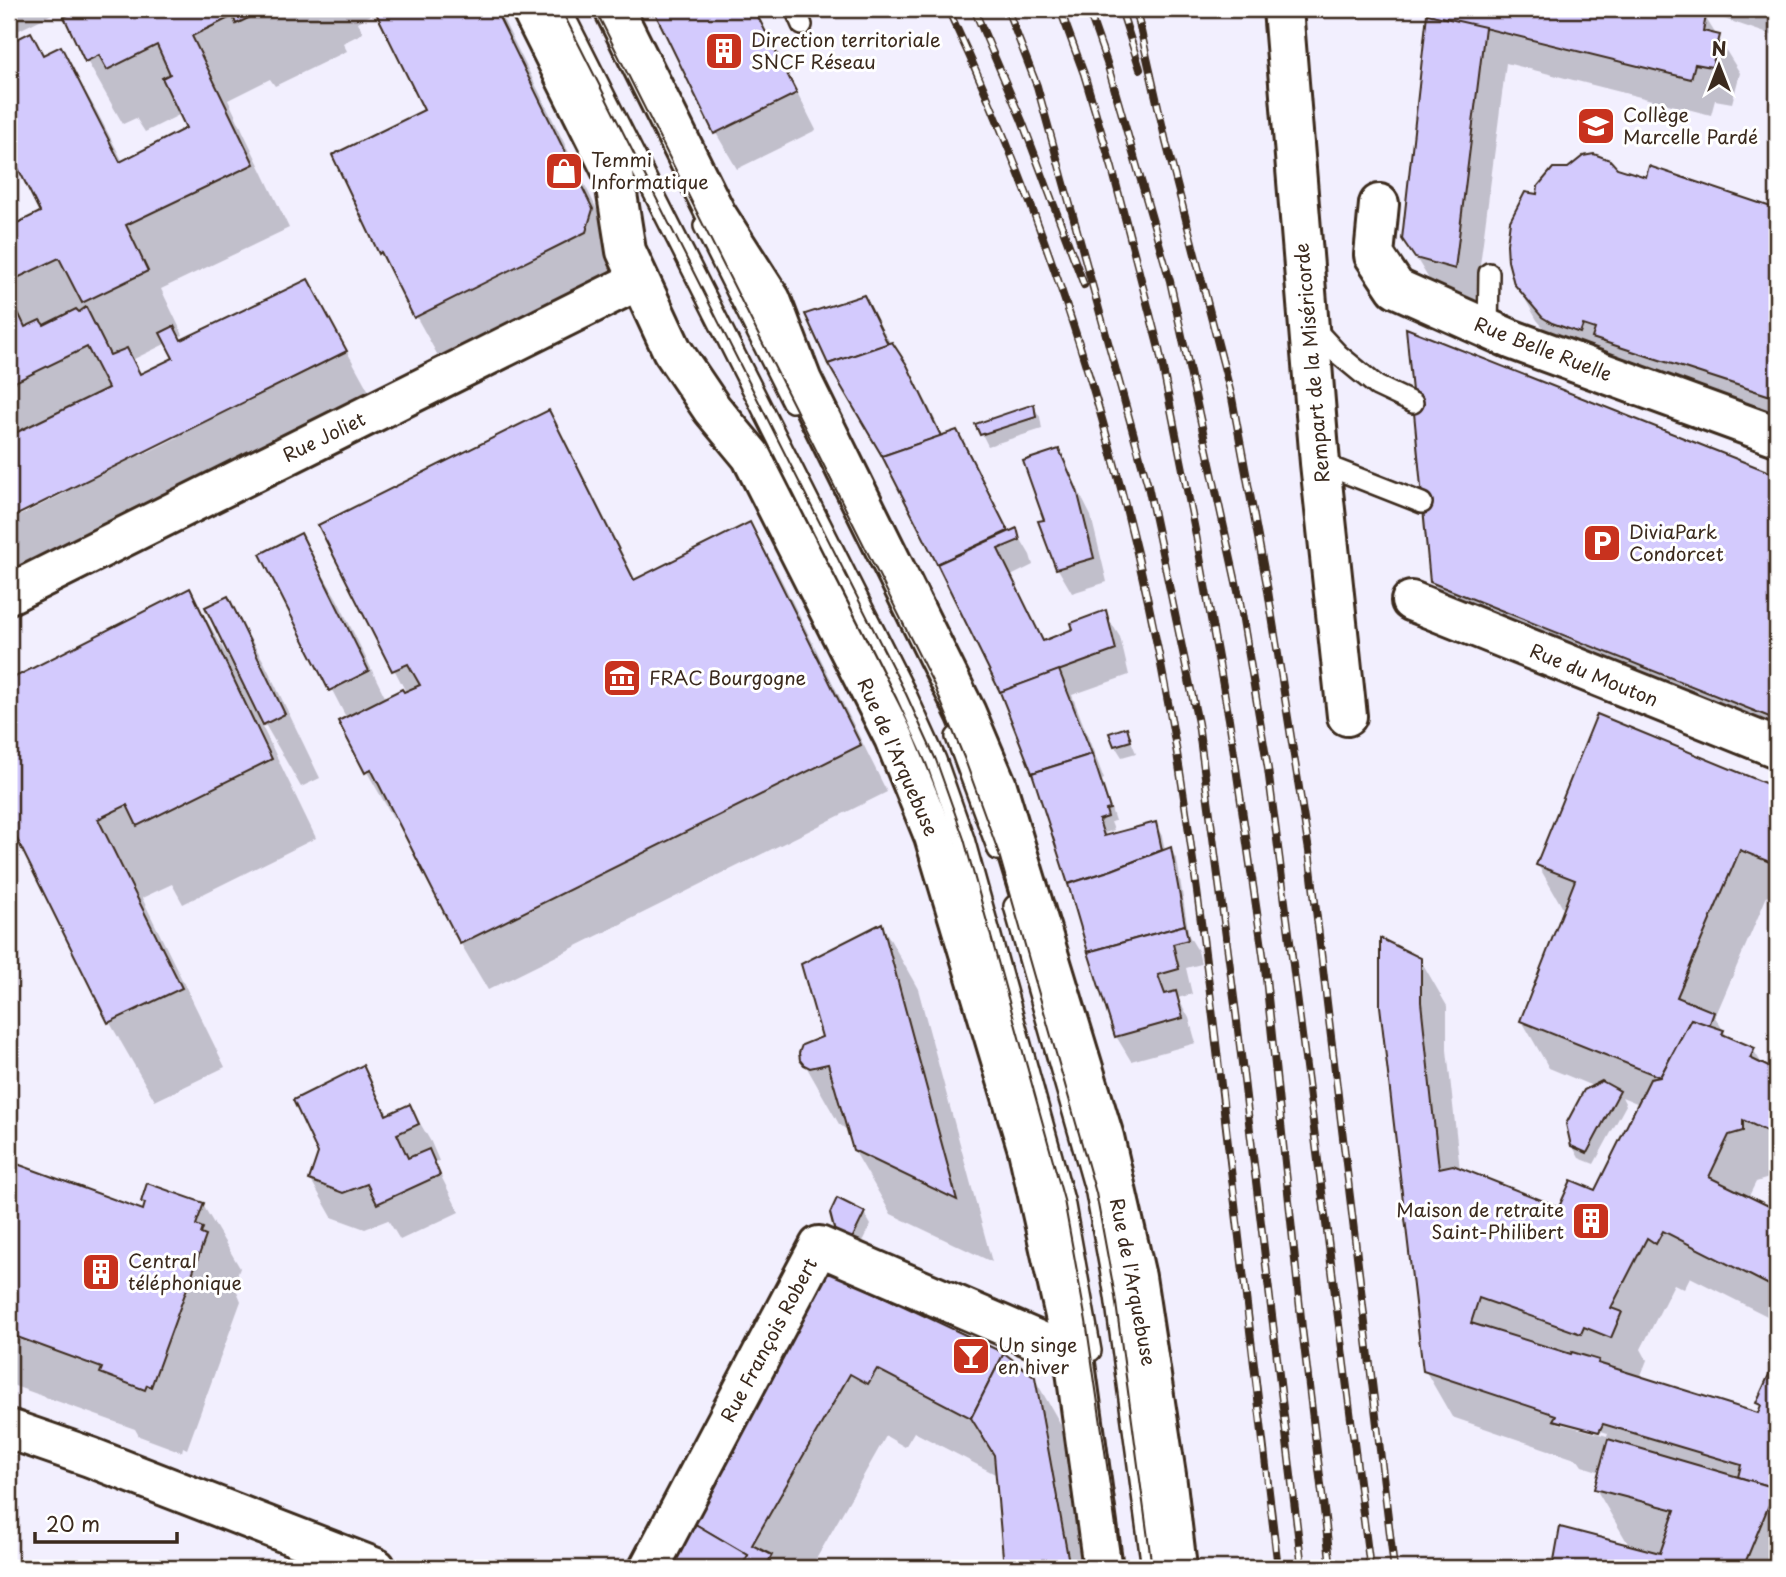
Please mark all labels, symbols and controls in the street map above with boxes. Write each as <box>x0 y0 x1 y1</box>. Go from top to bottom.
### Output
place label: Direction territoriale SNCF Réseau <box>751 25 941 75</box>
building icon: Direction territoriale SNCF Réseau <box>703 30 745 72</box>
north arrow <box>1684 32 1754 102</box>
text: N <box>1711 34 1727 62</box>
place label: Collège Marcelle Pardé <box>1623 100 1758 150</box>
school or university icon: Collège Marcelle Pardé <box>1575 105 1617 147</box>
place label: Temmi Informatique <box>591 145 709 195</box>
shop icon: Temmi Informatique <box>543 150 585 192</box>
street label: Rempart de la Miséricorde <box>1287 242 1335 484</box>
street label: Rue Belle Ruelle <box>1471 309 1616 387</box>
street label: Rue Joliet <box>278 404 370 468</box>
place label: DiviaPark Condorcet <box>1629 517 1724 567</box>
parking icon: DiviaPark Condorcet <box>1581 522 1623 564</box>
street label: Rue du Mouton <box>1526 636 1663 713</box>
museum icon: FRAC Bourgogne <box>601 657 643 699</box>
place label: FRAC Bourgogne <box>649 663 806 691</box>
street label: Rue de l'Arquebuse <box>851 673 946 840</box>
street label: Rue de l'Arquebuse <box>1104 1195 1164 1368</box>
place label: Maison de retraite Saint-Philibert <box>1396 1195 1564 1245</box>
building icon: Maison de retraite Saint-Philibert <box>1570 1200 1612 1242</box>
place label: Central téléphonique <box>128 1246 242 1296</box>
building icon: Central téléphonique <box>80 1251 122 1293</box>
street label: Rue François Robert <box>713 1252 823 1427</box>
place label: Un singe en hiver <box>998 1330 1077 1380</box>
bar icon: Un singe en hiver <box>950 1335 992 1377</box>
scale bar <box>35 1500 177 1544</box>
text: 20 m <box>46 1507 100 1539</box>

